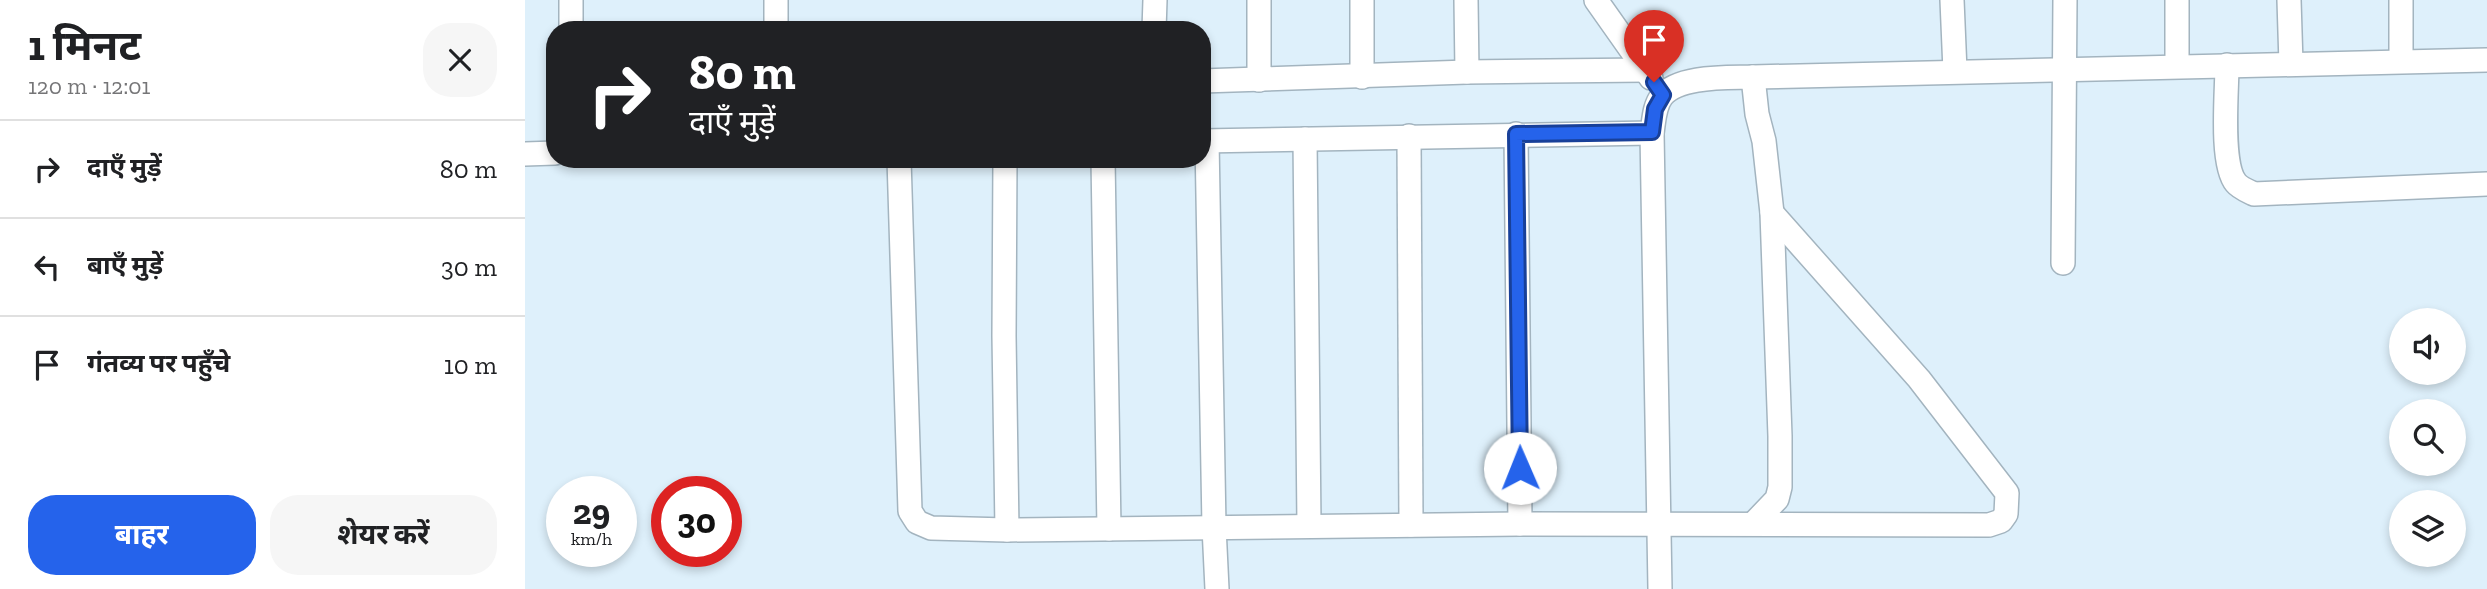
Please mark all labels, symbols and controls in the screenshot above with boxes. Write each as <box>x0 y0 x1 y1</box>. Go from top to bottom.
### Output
pin <box>1624 10 1684 82</box>
text: 1 मिनट <box>28 20 141 71</box>
icon: arrive <box>1635 21 1673 59</box>
button: close <box>423 23 497 97</box>
text: 80 m <box>689 43 796 102</box>
icon: right <box>574 49 665 140</box>
text: 120 m · 12:01 <box>28 72 150 100</box>
text: दाएँ मुड़ें <box>689 103 776 141</box>
icon: right <box>28 150 66 188</box>
text: दाएँ मुड़ें <box>87 151 162 183</box>
text: 80 m <box>440 153 497 185</box>
icon: left <box>28 248 66 286</box>
text: बाएँ मुड़ें <box>87 249 163 281</box>
text: 30 m <box>441 251 497 283</box>
map controls <box>2389 308 2466 567</box>
button: sound <box>2389 308 2466 385</box>
icon: arrive <box>28 346 66 384</box>
text: गंतव्य पर पहुँचे <box>87 347 230 379</box>
text: 10 m <box>444 349 497 381</box>
button: search <box>2389 399 2466 476</box>
position arrow <box>1483 431 1557 505</box>
speed limit sign: 30 <box>651 476 742 567</box>
button: layers <box>2389 490 2466 567</box>
text: 29 <box>573 491 610 533</box>
button: बाहर <box>28 495 256 575</box>
button: शेयर करें <box>270 495 497 575</box>
text: km/h <box>571 528 612 550</box>

